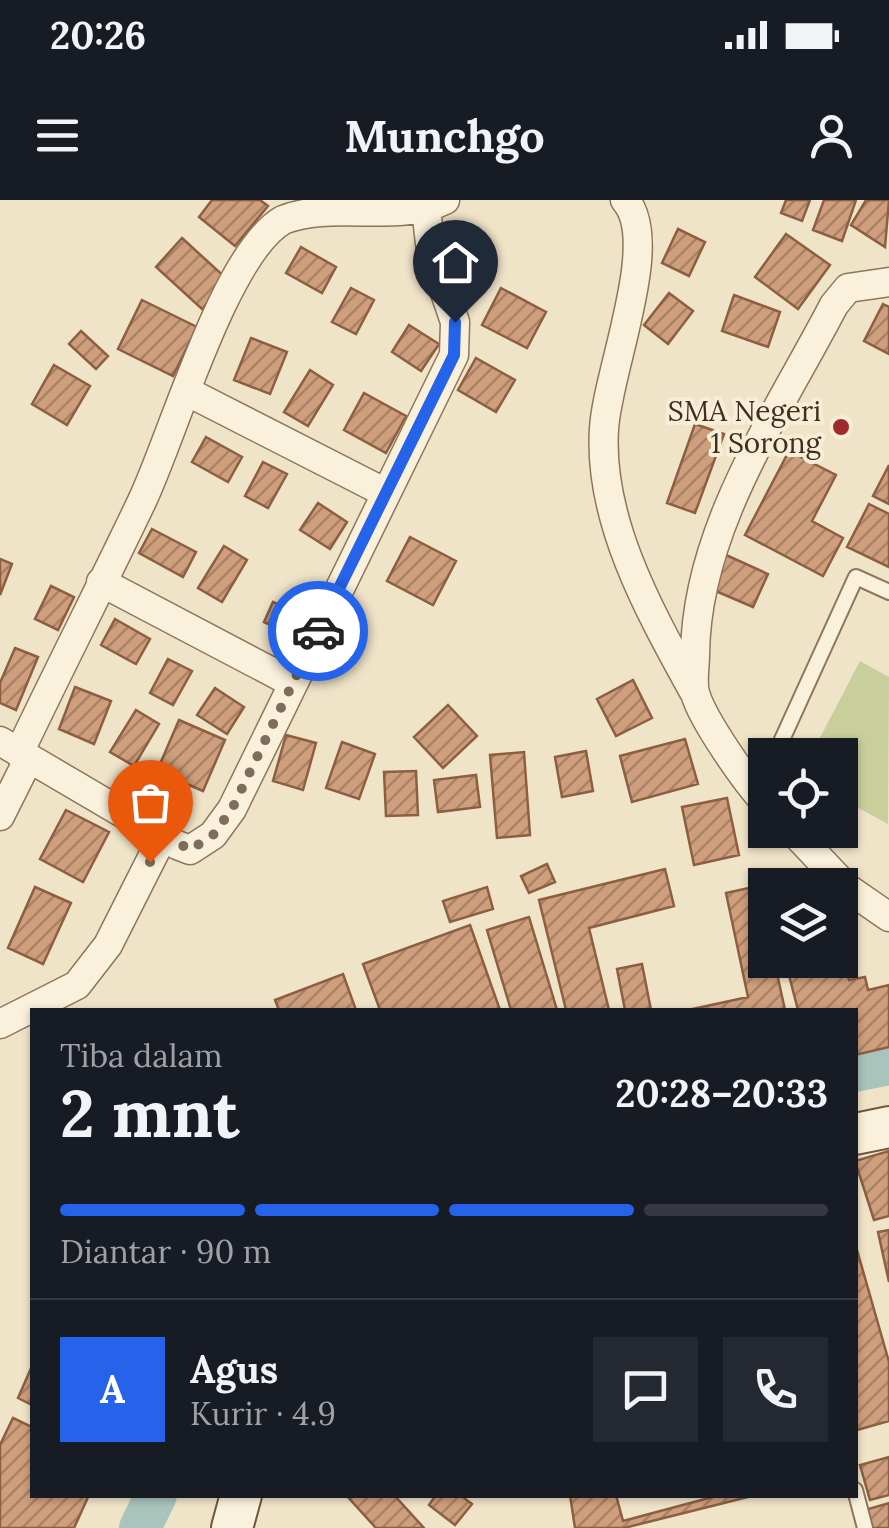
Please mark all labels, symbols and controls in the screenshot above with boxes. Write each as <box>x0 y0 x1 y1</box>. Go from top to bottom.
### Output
text: 20:26 <box>50 11 146 59</box>
text: Munchgo <box>344 107 545 164</box>
icon: menu <box>30 108 85 163</box>
icon: person <box>804 108 859 163</box>
pin <box>413 220 498 323</box>
icon: home <box>428 235 483 290</box>
place label: SMA Negeri 1 Sorong <box>668 393 822 461</box>
marker: SMA Negeri 1 Sorong <box>830 416 852 438</box>
courier <box>268 581 368 681</box>
icon: car <box>291 604 346 659</box>
map controls <box>748 738 858 978</box>
button: locate <box>748 738 858 848</box>
pin <box>108 760 193 863</box>
icon: bag <box>123 775 178 830</box>
button: layers <box>748 868 858 978</box>
text: Tiba dalam <box>60 1035 223 1076</box>
text: 20:28–20:33 <box>615 1069 828 1117</box>
text: 2 mnt <box>60 1072 239 1155</box>
text: Diantar · 90 m <box>60 1231 271 1272</box>
button: chat <box>593 1337 698 1442</box>
button: phone <box>723 1337 828 1442</box>
text: Agus <box>190 1345 278 1393</box>
text: A <box>100 1365 125 1413</box>
text: Kurir · 4.9 <box>190 1393 336 1434</box>

